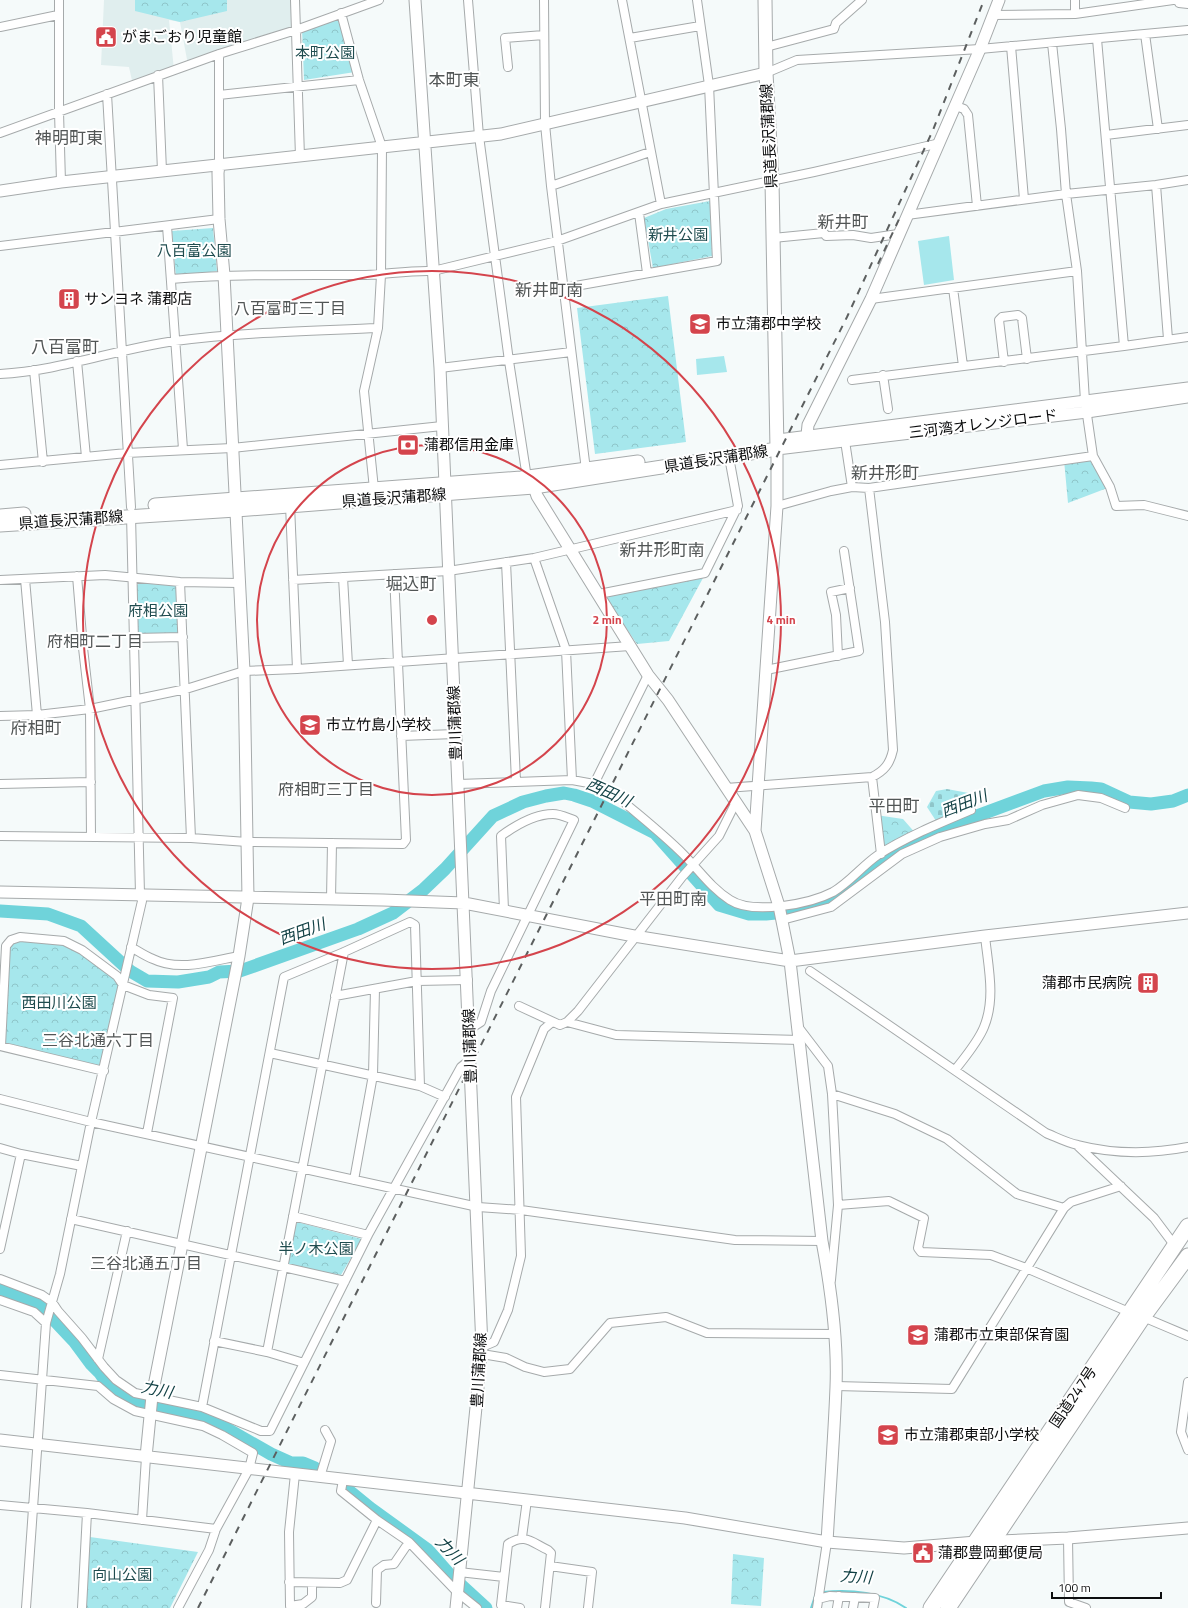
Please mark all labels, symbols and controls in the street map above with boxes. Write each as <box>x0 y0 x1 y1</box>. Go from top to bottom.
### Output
public building icon: がまごおり児童館 <box>93 24 119 50</box>
place label: がまごおり児童館 <box>122 25 242 48</box>
park label: 本町公園 <box>295 41 355 64</box>
district label: 本町東 <box>429 67 480 93</box>
street label: 県道長沢蒲郡線 <box>754 83 783 189</box>
district label: 神明町東 <box>35 125 103 151</box>
district label: 新井町 <box>818 209 869 235</box>
park label: 新井公園 <box>648 223 708 246</box>
park label: 八百富公園 <box>156 239 232 262</box>
district label: 新井町南 <box>515 277 583 303</box>
building icon: サンヨネ 蒲郡店 <box>56 286 82 312</box>
place label: サンヨネ 蒲郡店 <box>84 287 192 310</box>
district label: 八百富町三丁目 <box>234 296 346 320</box>
school or university icon: 市立蒲郡中学校 <box>687 311 713 337</box>
place label: 市立蒲郡中学校 <box>716 312 821 335</box>
district label: 八百富町 <box>31 334 99 360</box>
street label: 三河湾オレンジロード <box>907 403 1059 444</box>
bank icon: 蒲郡信用金庫 <box>395 432 421 458</box>
place label: 蒲郡信用金庫 <box>424 433 514 456</box>
street label: 県道長沢蒲郡線 <box>662 439 770 478</box>
district label: 新井形町 <box>851 460 919 486</box>
street label: 県道長沢蒲郡線 <box>341 482 447 513</box>
street label: 県道長沢蒲郡線 <box>18 504 124 535</box>
district label: 新井形町南 <box>620 537 705 563</box>
district label: 堀込町 <box>386 571 437 597</box>
park label: 府相公園 <box>128 599 188 622</box>
text: 2 min <box>592 610 622 629</box>
text: 4 min <box>766 610 796 629</box>
centre of rings <box>425 613 439 627</box>
district label: 府相町二丁目 <box>47 629 143 653</box>
street label: 豊川蒲郡線 <box>442 685 467 761</box>
school or university icon: 市立竹島小学校 <box>297 712 323 738</box>
place label: 市立竹島小学校 <box>326 713 431 736</box>
district label: 府相町 <box>11 715 62 741</box>
water label: 西田川 <box>582 771 638 814</box>
district label: 府相町三丁目 <box>278 777 374 801</box>
water label: 西田川 <box>937 782 993 823</box>
district label: 平田町 <box>869 793 920 819</box>
district label: 平田町南 <box>639 886 707 912</box>
water label: 西田川 <box>275 911 331 950</box>
building icon: 蒲郡市民病院 <box>1135 970 1161 996</box>
place label: 蒲郡市民病院 <box>1042 971 1132 994</box>
park label: 西田川公園 <box>21 991 97 1014</box>
street label: 豊川蒲郡線 <box>457 1008 482 1084</box>
district label: 三谷北通六丁目 <box>42 1028 154 1052</box>
park label: 半ノ木公園 <box>278 1237 354 1260</box>
district label: 三谷北通五丁目 <box>90 1251 202 1275</box>
school or university icon: 蒲郡市立東部保育園 <box>905 1322 931 1348</box>
place label: 蒲郡市立東部保育園 <box>934 1323 1069 1346</box>
street label: 豊川蒲郡線 <box>465 1332 492 1408</box>
street label: 国道247号 <box>1043 1361 1102 1432</box>
water label: 力川 <box>139 1374 177 1404</box>
school or university icon: 市立蒲郡東部小学校 <box>875 1422 901 1448</box>
place label: 市立蒲郡東部小学校 <box>904 1423 1039 1446</box>
water label: 力川 <box>430 1530 471 1571</box>
public building icon: 蒲郡豊岡郵便局 <box>910 1540 936 1566</box>
place label: 蒲郡豊岡郵便局 <box>938 1541 1043 1564</box>
park label: 向山公園 <box>92 1563 152 1586</box>
water label: 力川 <box>839 1563 875 1589</box>
scale bar <box>1052 1574 1161 1600</box>
text: 100 m <box>1058 1578 1091 1597</box>

